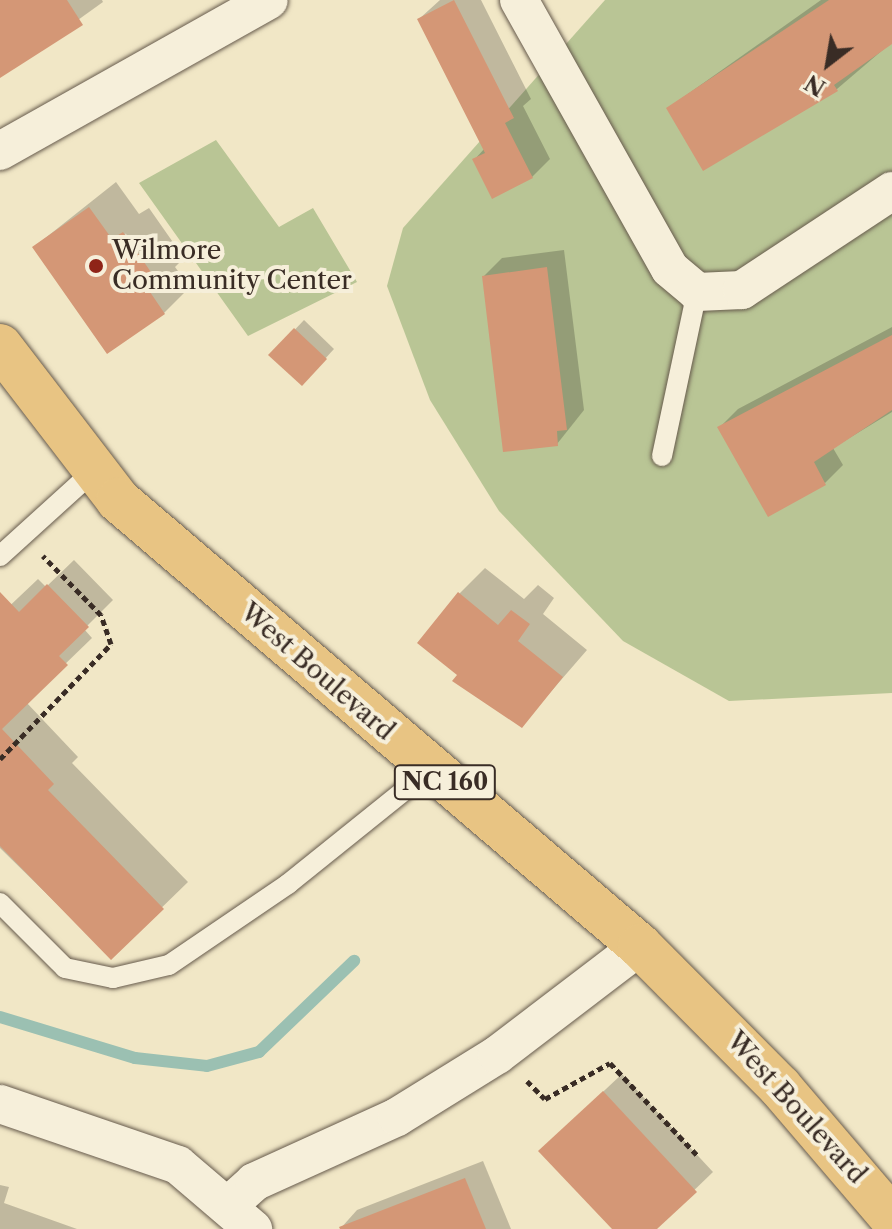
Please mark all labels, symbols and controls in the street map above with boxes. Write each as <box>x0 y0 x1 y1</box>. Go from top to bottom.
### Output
north arrow <box>788 24 868 104</box>
text: N <box>800 69 831 101</box>
place label: Wilmore Community Center <box>112 235 353 296</box>
marker: Wilmore Community Center <box>87 257 105 275</box>
street label: West Boulevard <box>234 597 400 747</box>
road number: NC 160 <box>393 762 497 802</box>
street label: West Boulevard <box>720 1026 872 1190</box>

